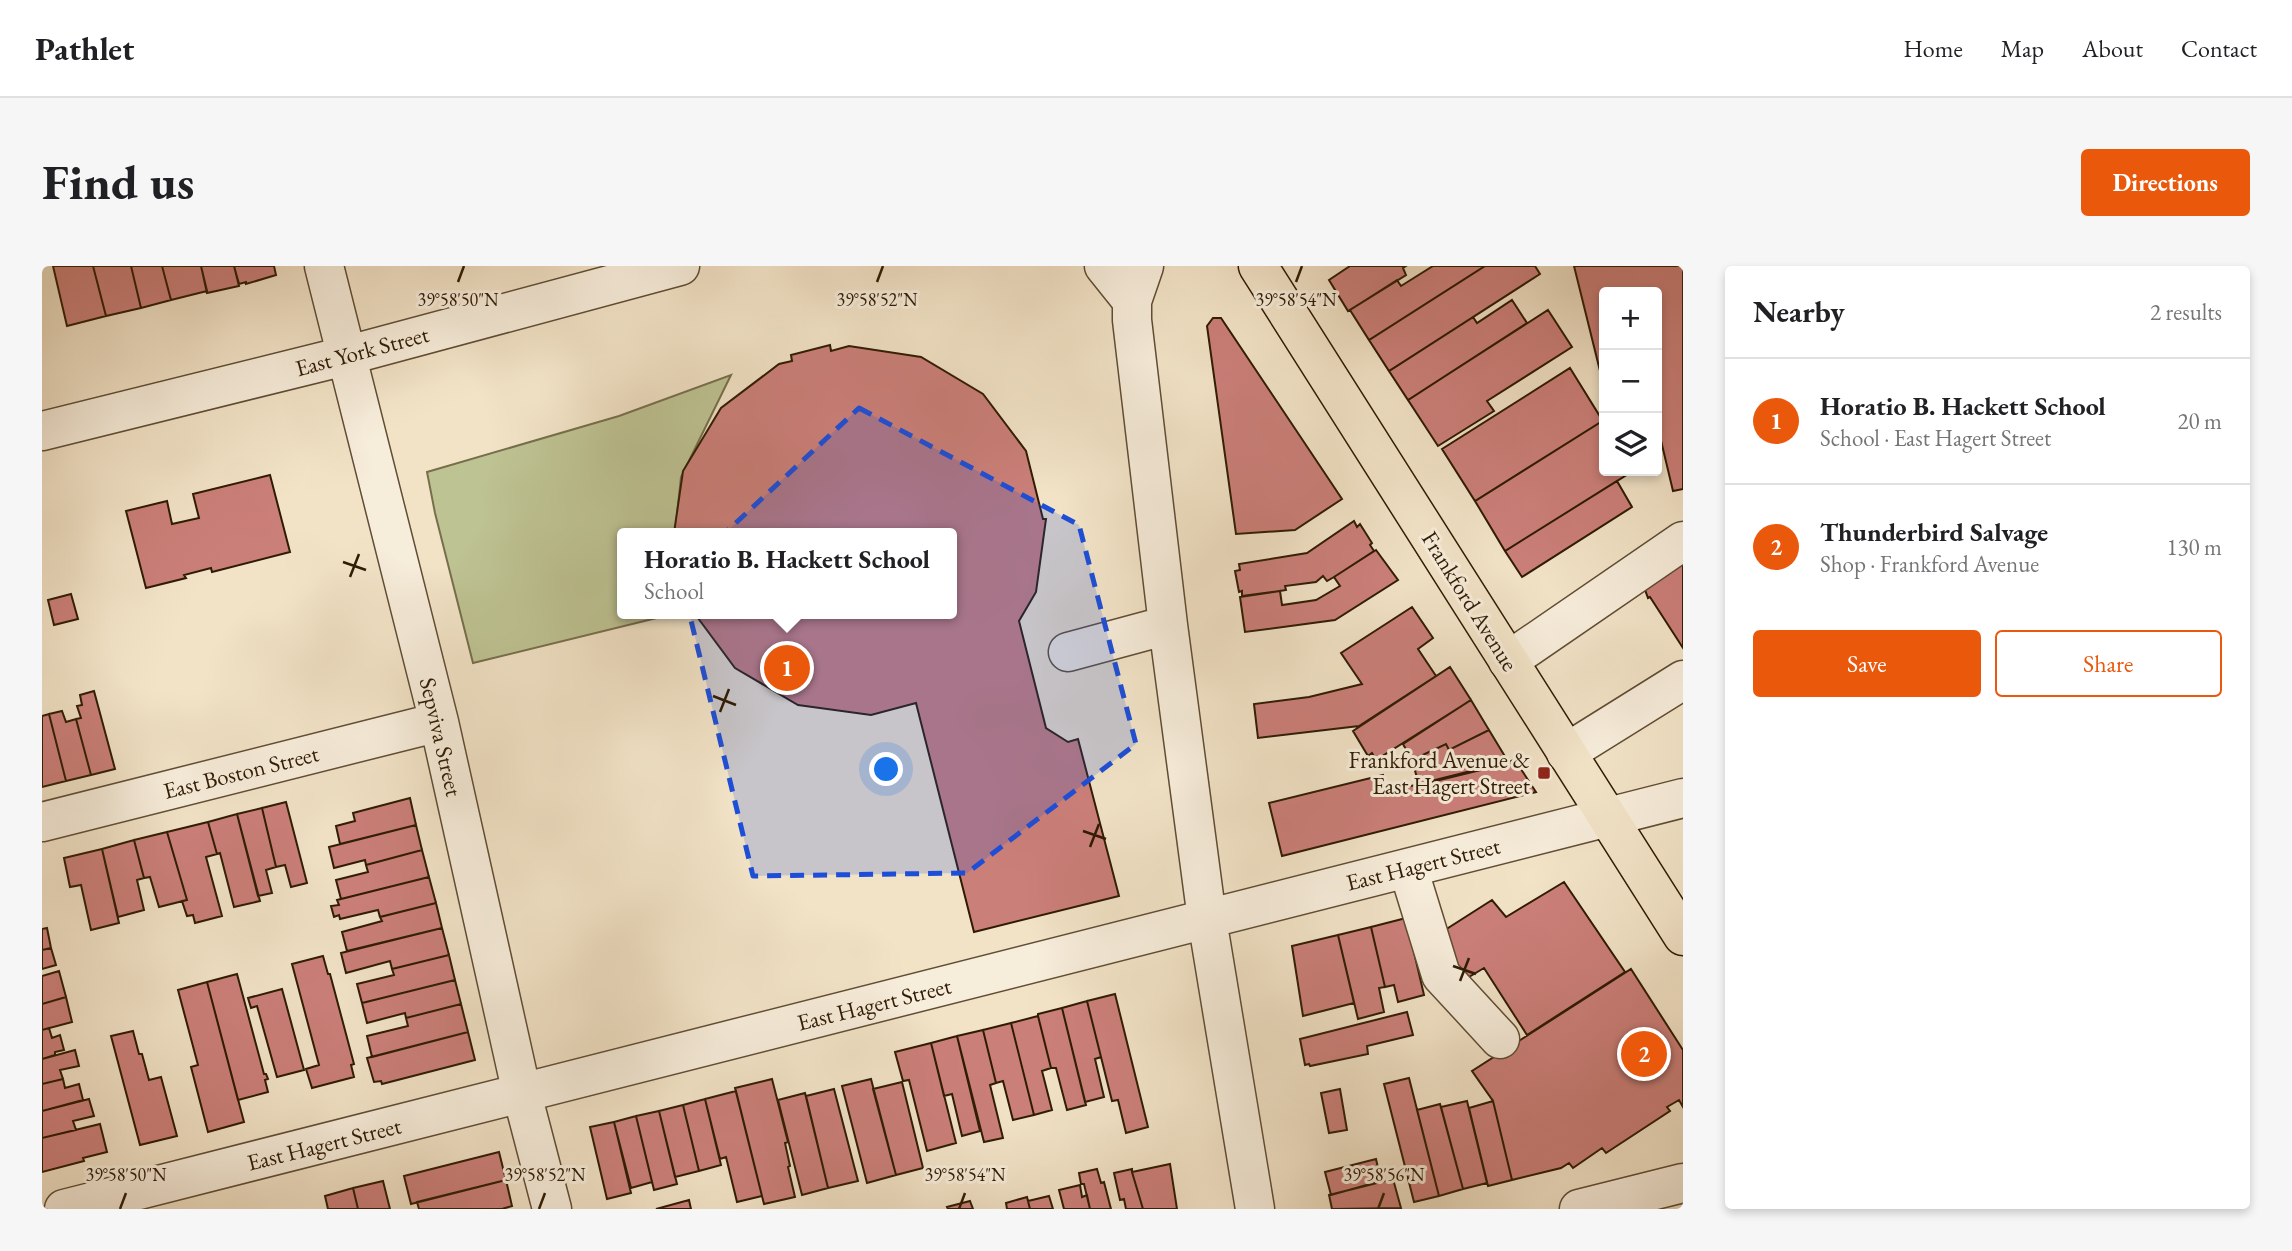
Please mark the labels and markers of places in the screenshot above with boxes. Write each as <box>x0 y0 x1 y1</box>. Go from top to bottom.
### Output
pin: 1 <box>764 642 810 694</box>
place label: Frankford Avenue & East Hagert Street <box>1348 745 1531 801</box>
marker: Frankford Avenue & East Hagert Street <box>1536 765 1552 781</box>
pin: 2 <box>1621 1028 1667 1080</box>

